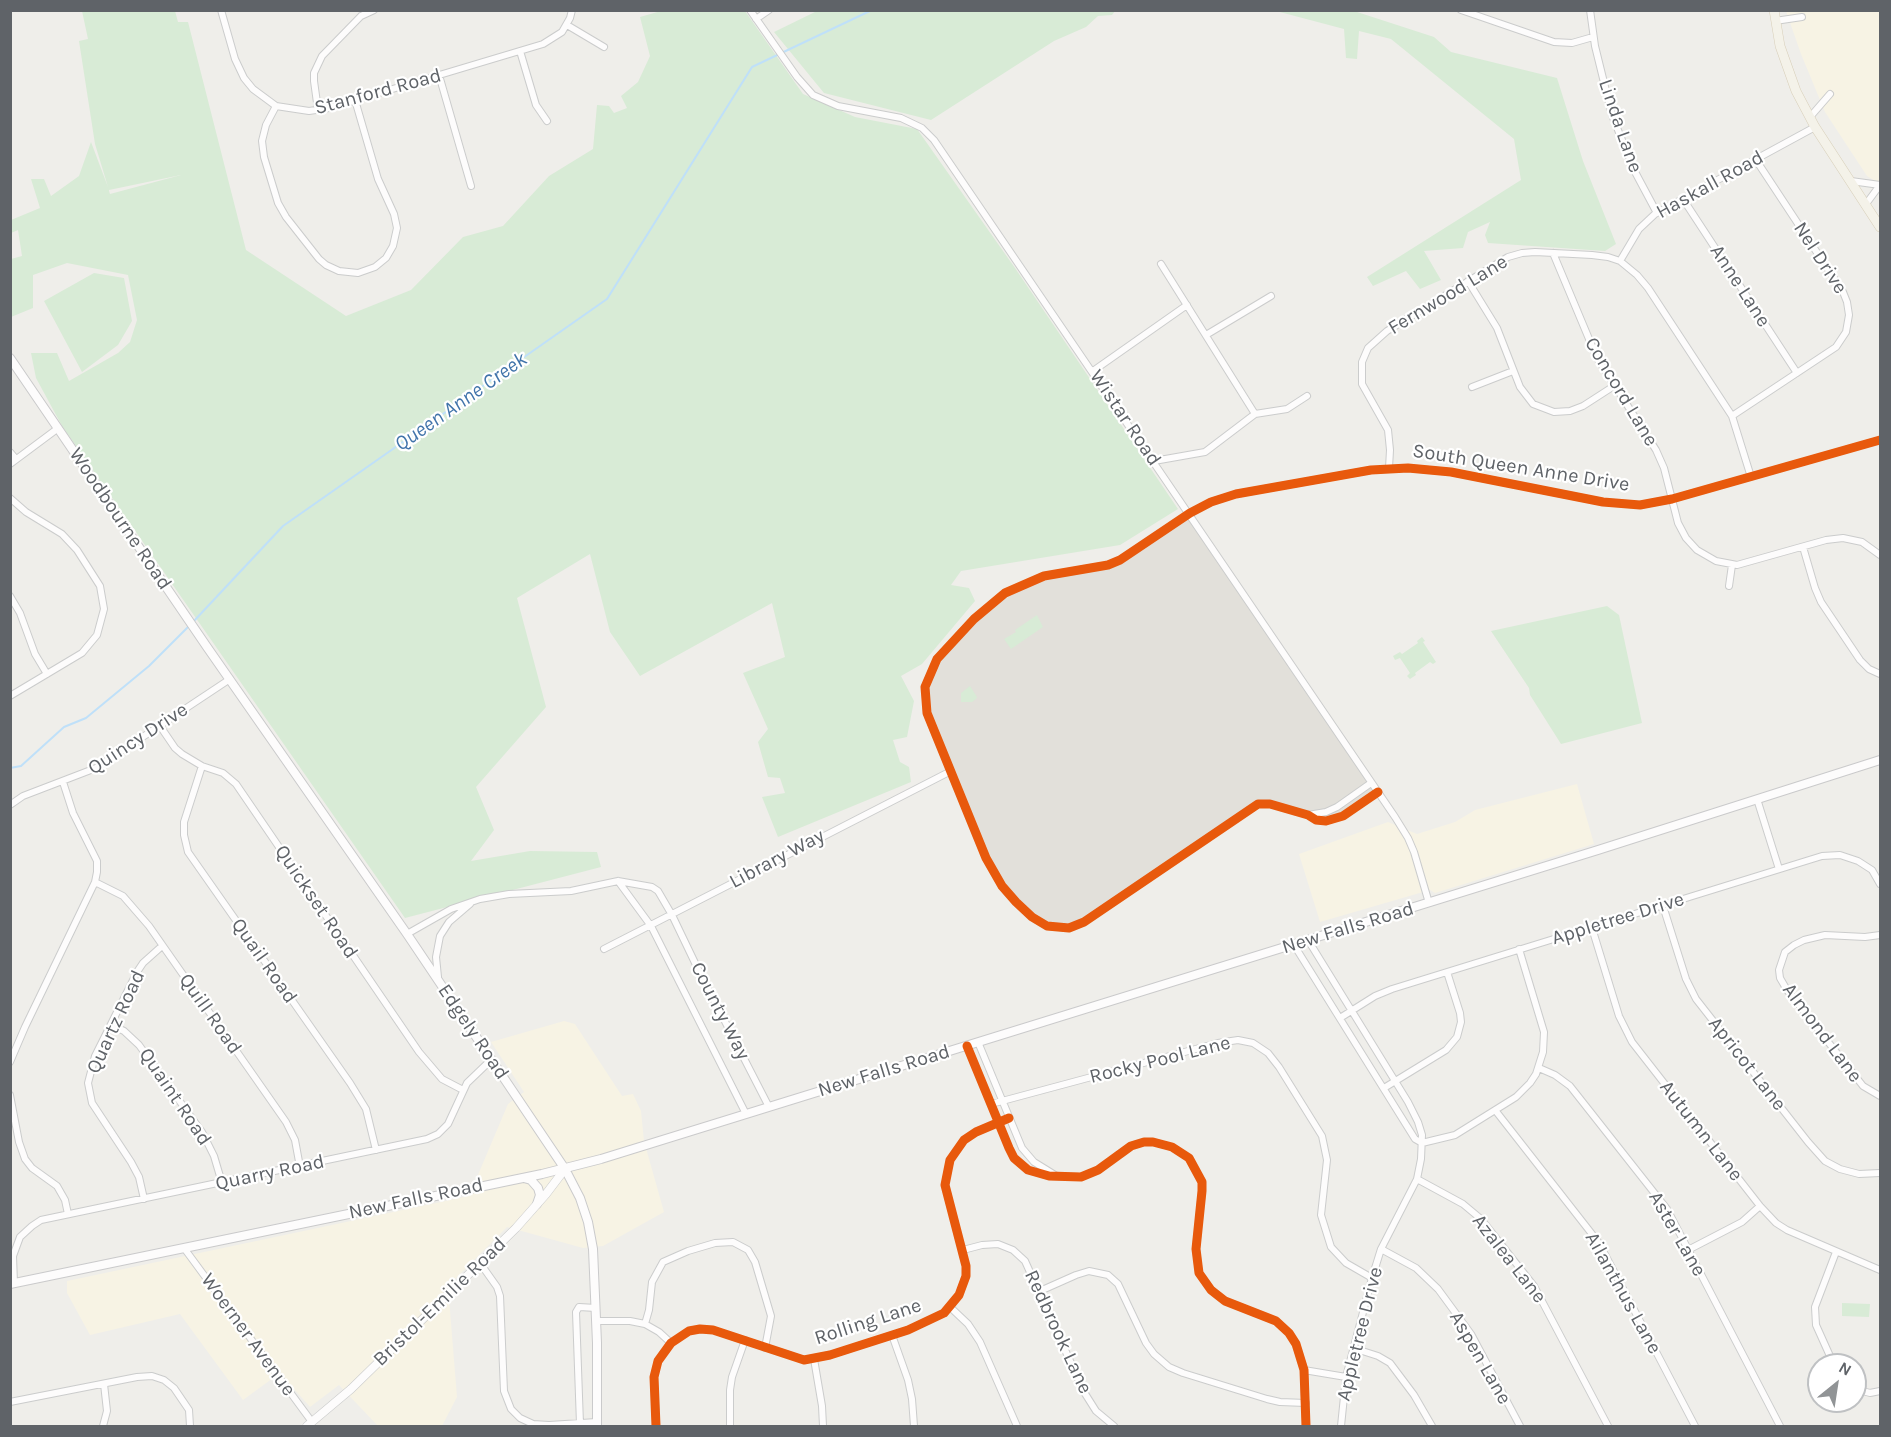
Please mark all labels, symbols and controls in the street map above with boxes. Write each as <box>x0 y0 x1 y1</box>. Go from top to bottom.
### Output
street label: Stanford Road <box>312 64 444 120</box>
street label: Linda Lane <box>1593 76 1647 176</box>
street label: Haskall Road <box>1652 146 1768 224</box>
street label: Nel Drive <box>1788 217 1852 299</box>
street label: Anne Lane <box>1705 240 1775 332</box>
street label: Fernwood Lane <box>1384 250 1512 340</box>
street label: Concord Lane <box>1579 333 1663 451</box>
water label: Queen Anne Creek <box>390 347 532 457</box>
street label: Wistar Road <box>1084 365 1166 471</box>
street label: South Queen Anne Drive <box>1411 439 1631 497</box>
street label: Woodbourne Road <box>64 443 176 595</box>
street label: Quincy Drive <box>84 698 192 780</box>
street label: Library Way <box>725 824 829 894</box>
street label: Quickset Road <box>269 841 363 963</box>
street label: Appletree Drive <box>1549 887 1687 951</box>
street label: New Falls Road <box>1279 897 1417 959</box>
street label: Quail Road <box>226 914 302 1008</box>
street label: County Way <box>685 958 755 1064</box>
street label: Quartz Road <box>82 967 150 1077</box>
street label: Quill Road <box>173 969 247 1059</box>
street label: Almond Lane <box>1777 979 1867 1087</box>
street label: Edgely Road <box>432 980 514 1084</box>
street label: Apricot Lane <box>1703 1012 1791 1116</box>
street label: Rocky Pool Lane <box>1087 1031 1233 1089</box>
street label: New Falls Road <box>815 1040 953 1102</box>
street label: Quaint Road <box>134 1044 216 1150</box>
street label: Autumn Lane <box>1654 1076 1748 1186</box>
street label: Quarry Road <box>213 1150 327 1196</box>
street label: New Falls Road <box>347 1173 485 1225</box>
street label: Aster Lane <box>1643 1187 1711 1281</box>
street label: Azalea Lane <box>1467 1210 1551 1308</box>
street label: Ailanthus Lane <box>1580 1228 1666 1358</box>
street label: Bristol-Emilie Road <box>368 1232 512 1372</box>
street label: Appletree Drive <box>1332 1264 1388 1404</box>
street label: Redbrook Lane <box>1019 1266 1097 1398</box>
street label: Woerner Avenue <box>195 1269 301 1401</box>
street label: Rolling Lane <box>811 1293 925 1351</box>
street label: Aspen Lane <box>1444 1307 1516 1409</box>
north arrow <box>1807 1353 1867 1413</box>
text: N <box>1836 1358 1855 1380</box>

